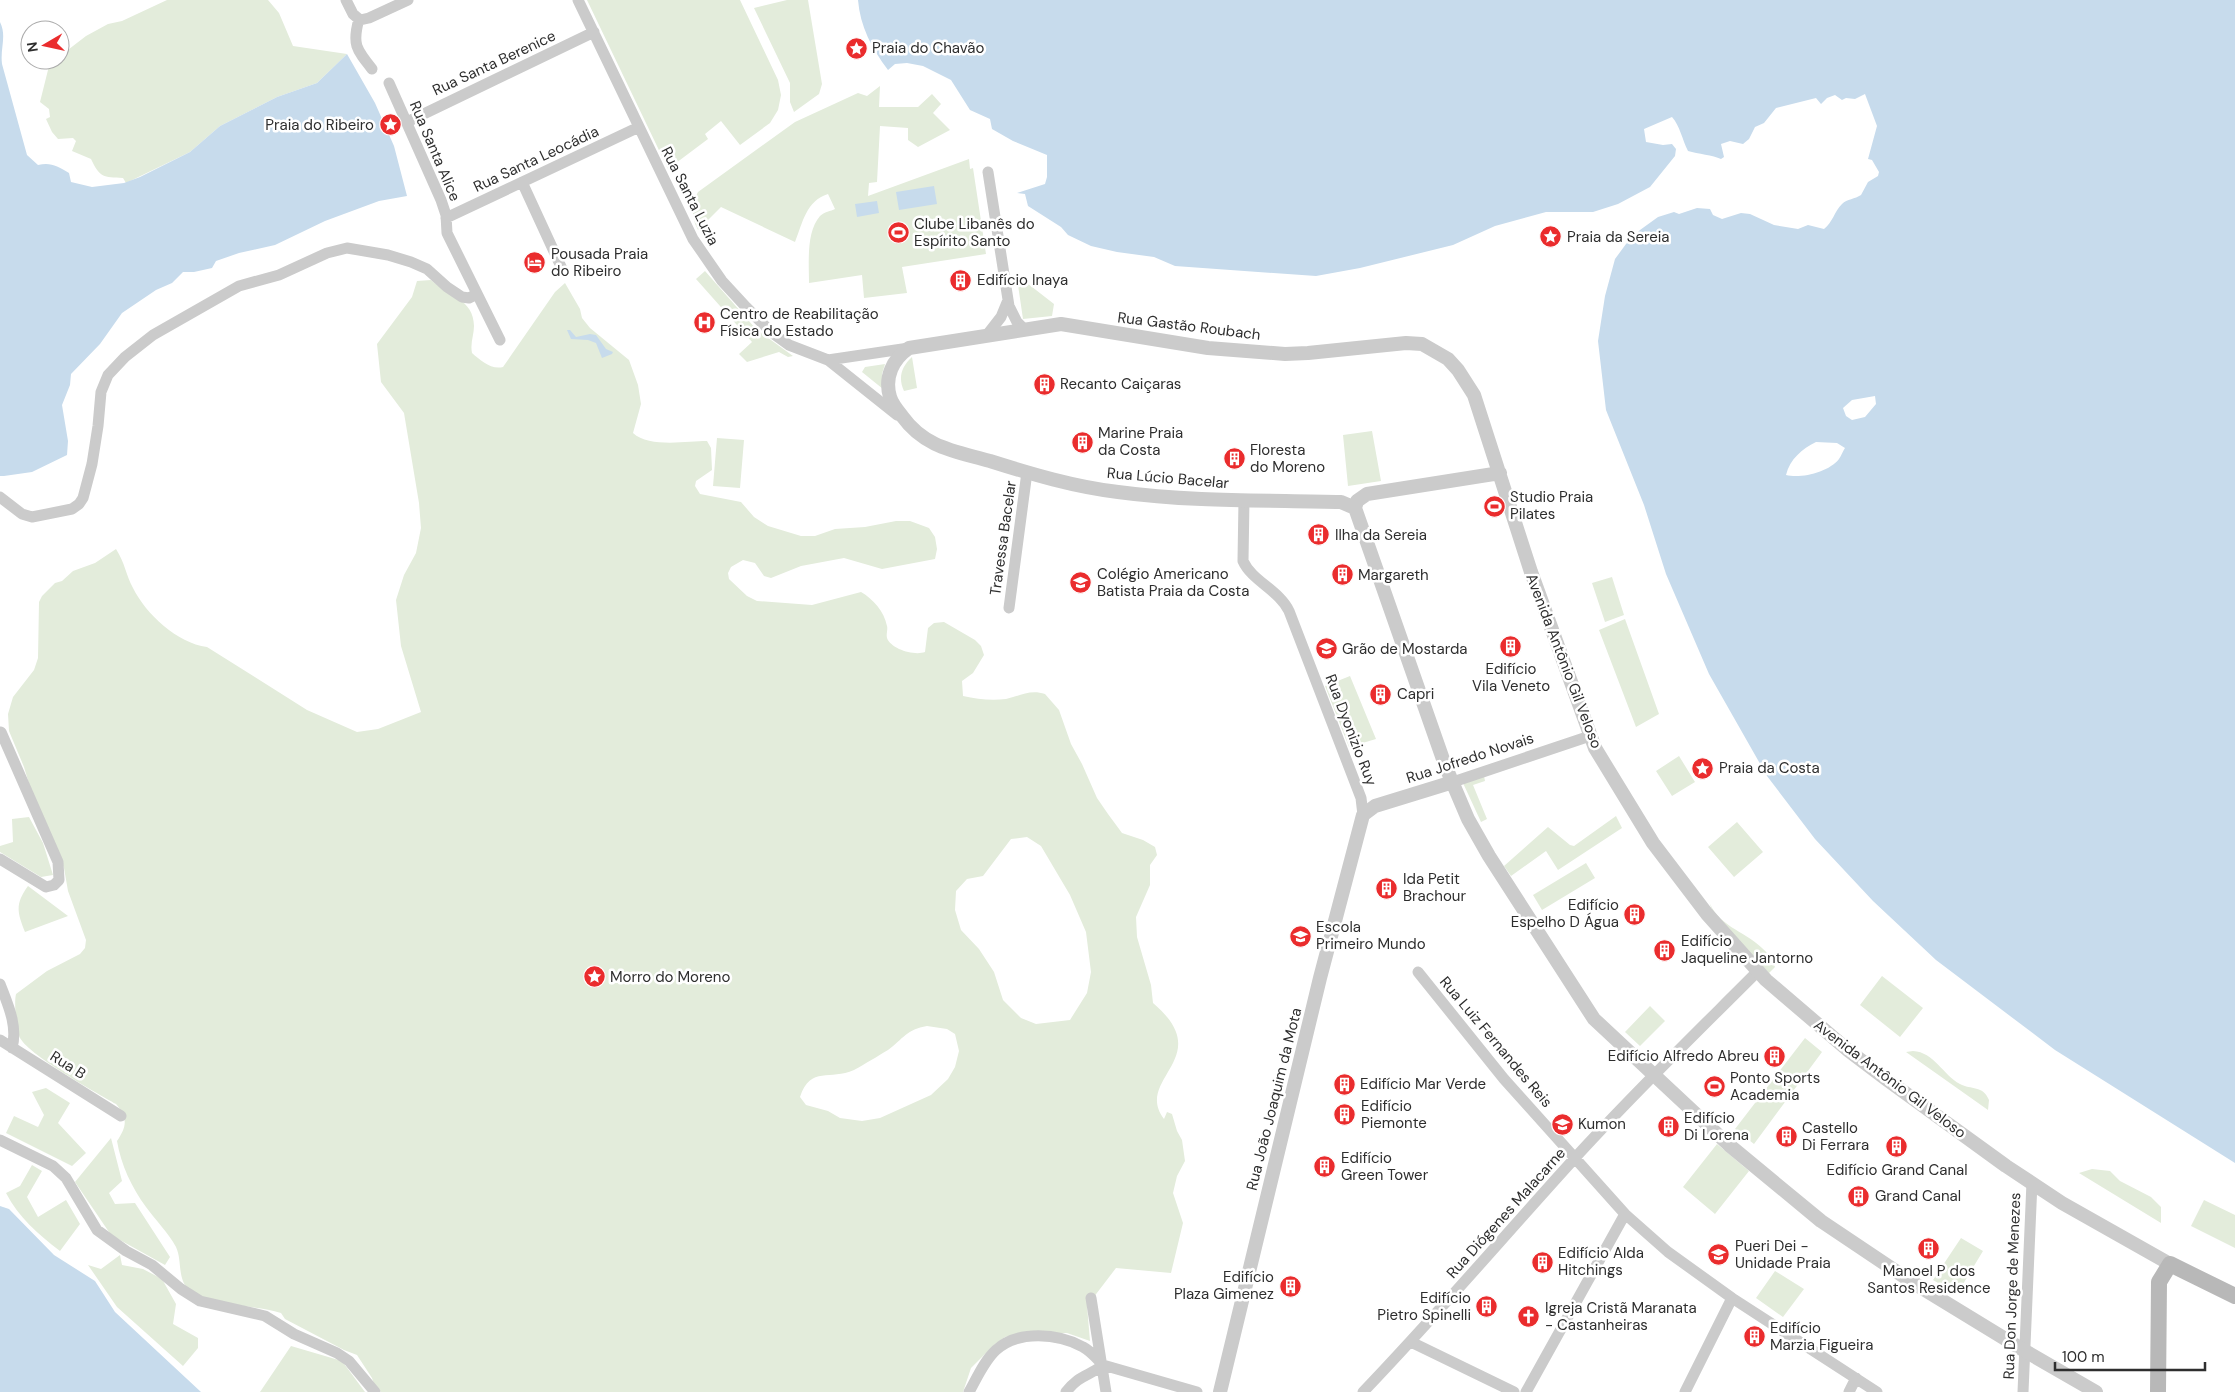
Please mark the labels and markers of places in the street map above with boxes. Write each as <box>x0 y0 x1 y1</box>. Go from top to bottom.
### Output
place icon: Praia do Chavão <box>844 36 868 60</box>
place label: Praia do Chavão <box>872 38 984 58</box>
place icon: Praia do Ribeiro <box>378 113 402 137</box>
place label: Praia do Ribeiro <box>265 115 374 135</box>
place label: Clube Libanês do Espírito Santo <box>914 214 1035 251</box>
sports icon: Clube Libanês do Espírito Santo <box>886 221 910 245</box>
place icon: Praia da Sereia <box>1539 225 1563 249</box>
place label: Praia da Sereia <box>1567 227 1669 247</box>
place label: Pousada Praia do Ribeiro <box>551 244 648 281</box>
hotel icon: Pousada Praia do Ribeiro <box>523 251 547 275</box>
building icon: Edifício Inaya <box>949 268 973 292</box>
place label: Edifício Inaya <box>977 270 1068 290</box>
place label: Centro de Reabilitação Física do Estado <box>720 304 879 341</box>
hospital icon: Centro de Reabilitação Física do Estado <box>692 311 716 335</box>
building icon: Recanto Caiçaras <box>1032 372 1056 396</box>
place label: Recanto Caiçaras <box>1060 374 1181 394</box>
place label: Marine Praia da Costa <box>1098 423 1183 460</box>
building icon: Marine Praia da Costa <box>1070 430 1094 454</box>
place label: Floresta do Moreno <box>1250 440 1325 477</box>
building icon: Floresta do Moreno <box>1222 447 1246 471</box>
place label: Studio Praia Pilates <box>1510 487 1593 524</box>
sports icon: Studio Praia Pilates <box>1482 494 1506 518</box>
building icon: Ilha da Sereia <box>1307 523 1331 547</box>
place label: Ilha da Sereia <box>1335 525 1427 545</box>
building icon: Margareth <box>1330 563 1354 587</box>
place label: Colégio Americano Batista Praia da Costa <box>1097 564 1249 601</box>
place label: Margareth <box>1358 565 1429 585</box>
school or university icon: Colégio Americano Batista Praia da Costa <box>1069 571 1093 595</box>
building icon: Edifício Vila Veneto <box>1499 634 1523 658</box>
school or university icon: Grão de Mostarda <box>1314 637 1338 661</box>
place label: Grão de Mostarda <box>1342 639 1467 659</box>
place label: Edifício Vila Veneto <box>1472 659 1550 696</box>
building icon: Capri <box>1369 682 1393 706</box>
place label: Capri <box>1397 684 1434 704</box>
place icon: Praia da Costa <box>1691 756 1715 780</box>
place label: Praia da Costa <box>1719 758 1820 778</box>
place label: Ida Petit Brachour <box>1403 869 1466 906</box>
building icon: Ida Petit Brachour <box>1375 876 1399 900</box>
place label: Edifício Espelho D Água <box>1511 895 1619 932</box>
building icon: Edifício Espelho D Água <box>1623 902 1647 926</box>
place label: Escola Primeiro Mundo <box>1316 917 1426 954</box>
school or university icon: Escola Primeiro Mundo <box>1288 924 1312 948</box>
place label: Edifício Jaqueline Jantorno <box>1681 931 1813 968</box>
building icon: Edifício Jaqueline Jantorno <box>1653 938 1677 962</box>
place icon: Morro do Moreno <box>582 965 606 989</box>
place label: Morro do Moreno <box>610 967 730 987</box>
building icon: Edifício Alfredo Abreu <box>1763 1044 1787 1068</box>
place label: Edifício Alfredo Abreu <box>1608 1046 1759 1066</box>
place label: Ponto Sports Academia <box>1730 1068 1820 1105</box>
building icon: Edifício Mar Verde <box>1332 1072 1356 1096</box>
place label: Edifício Mar Verde <box>1360 1074 1486 1094</box>
sports icon: Ponto Sports Academia <box>1702 1075 1726 1099</box>
place label: Edifício Piemonte <box>1361 1096 1427 1133</box>
building icon: Edifício Piemonte <box>1333 1103 1357 1127</box>
place label: Edifício Di Lorena <box>1684 1108 1749 1145</box>
school or university icon: Kumon <box>1550 1112 1574 1136</box>
place label: Kumon <box>1578 1114 1626 1134</box>
building icon: Edifício Di Lorena <box>1656 1115 1680 1139</box>
place label: Castello Di Ferrara <box>1802 1118 1869 1155</box>
building icon: Castello Di Ferrara <box>1774 1125 1798 1149</box>
building icon: Edifício Grand Canal <box>1885 1135 1909 1159</box>
place label: Edifício Green Tower <box>1341 1148 1429 1185</box>
building icon: Edifício Green Tower <box>1313 1155 1337 1179</box>
place label: Edifício Grand Canal <box>1826 1160 1968 1180</box>
building icon: Grand Canal <box>1847 1184 1871 1208</box>
place label: Grand Canal <box>1875 1186 1961 1206</box>
place label: Pueri Dei - Unidade Praia <box>1735 1236 1831 1273</box>
building icon: Manoel P dos Santos Residence <box>1917 1236 1941 1260</box>
place label: Edifício Alda Hitchings <box>1558 1243 1644 1280</box>
school or university icon: Pueri Dei - Unidade Praia <box>1707 1243 1731 1267</box>
building icon: Edifício Alda Hitchings <box>1530 1250 1554 1274</box>
place label: Manoel P dos Santos Residence <box>1867 1261 1991 1298</box>
place label: Edifício Plaza Gimenez <box>1174 1267 1274 1304</box>
building icon: Edifício Plaza Gimenez <box>1278 1274 1302 1298</box>
place label: Edifício Pietro Spinelli <box>1377 1288 1471 1325</box>
building icon: Edifício Pietro Spinelli <box>1475 1295 1499 1319</box>
place label: Igreja Cristã Maranata - Castanheiras <box>1545 1298 1697 1335</box>
church icon: Igreja Cristã Maranata - Castanheiras <box>1517 1305 1541 1329</box>
place label: Edifício Marzia Figueira <box>1770 1318 1873 1355</box>
building icon: Edifício Marzia Figueira <box>1742 1325 1766 1349</box>

